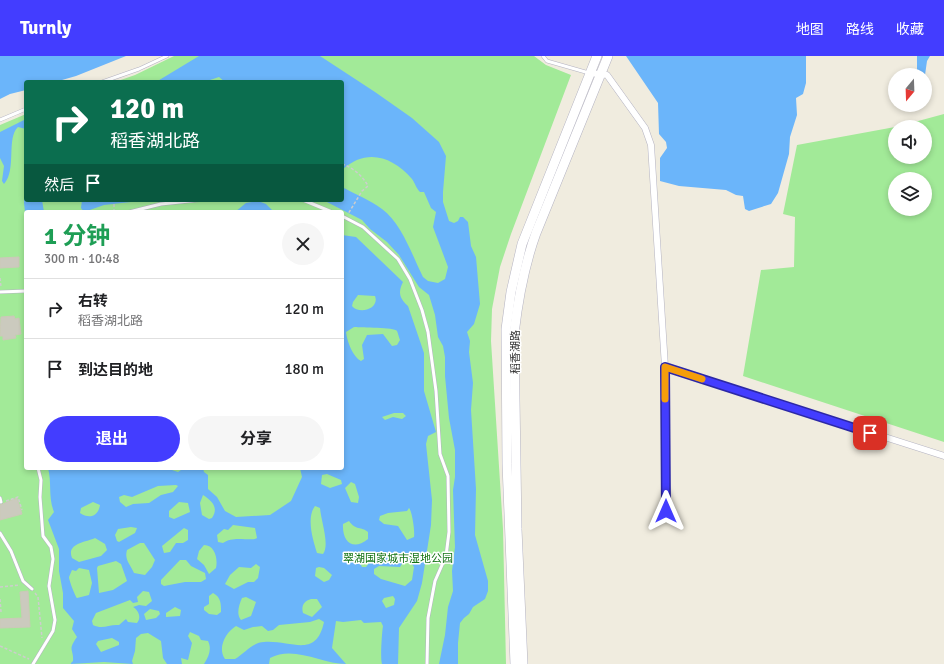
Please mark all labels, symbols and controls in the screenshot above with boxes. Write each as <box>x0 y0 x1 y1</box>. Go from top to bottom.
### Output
text: Turnly <box>20 16 72 40</box>
text: 地图 <box>796 21 824 38</box>
text: 路线 <box>846 21 874 38</box>
text: 收藏 <box>896 21 924 38</box>
north arrow <box>888 68 932 112</box>
map controls <box>888 68 932 216</box>
text: 120 m <box>110 92 184 126</box>
icon: right <box>44 96 96 148</box>
button: sound <box>888 120 932 164</box>
text: 稻香湖北路 <box>110 130 200 152</box>
icon: arrive <box>82 172 104 194</box>
button: layers <box>888 172 932 216</box>
text: 然后 <box>44 176 74 194</box>
text: 1 分钟 <box>44 221 110 251</box>
button: close <box>282 223 324 265</box>
text: 300 m · 10:48 <box>44 251 120 267</box>
text: 右转 <box>78 292 108 310</box>
icon: right <box>44 298 66 320</box>
text: 120 m <box>284 300 324 318</box>
text: 稻香湖北路 <box>78 313 143 329</box>
street label: 稻香湖路 <box>509 330 522 374</box>
icon: arrive <box>44 358 66 380</box>
text: 180 m <box>284 360 324 378</box>
text: 到达目的地 <box>78 361 153 379</box>
button: 退出 <box>44 416 180 462</box>
button: 分享 <box>188 416 324 462</box>
pin <box>853 416 887 450</box>
icon: arrive <box>859 422 881 444</box>
position arrow <box>645 490 687 532</box>
park label: 翠湖国家城市湿地公园 <box>343 552 453 565</box>

